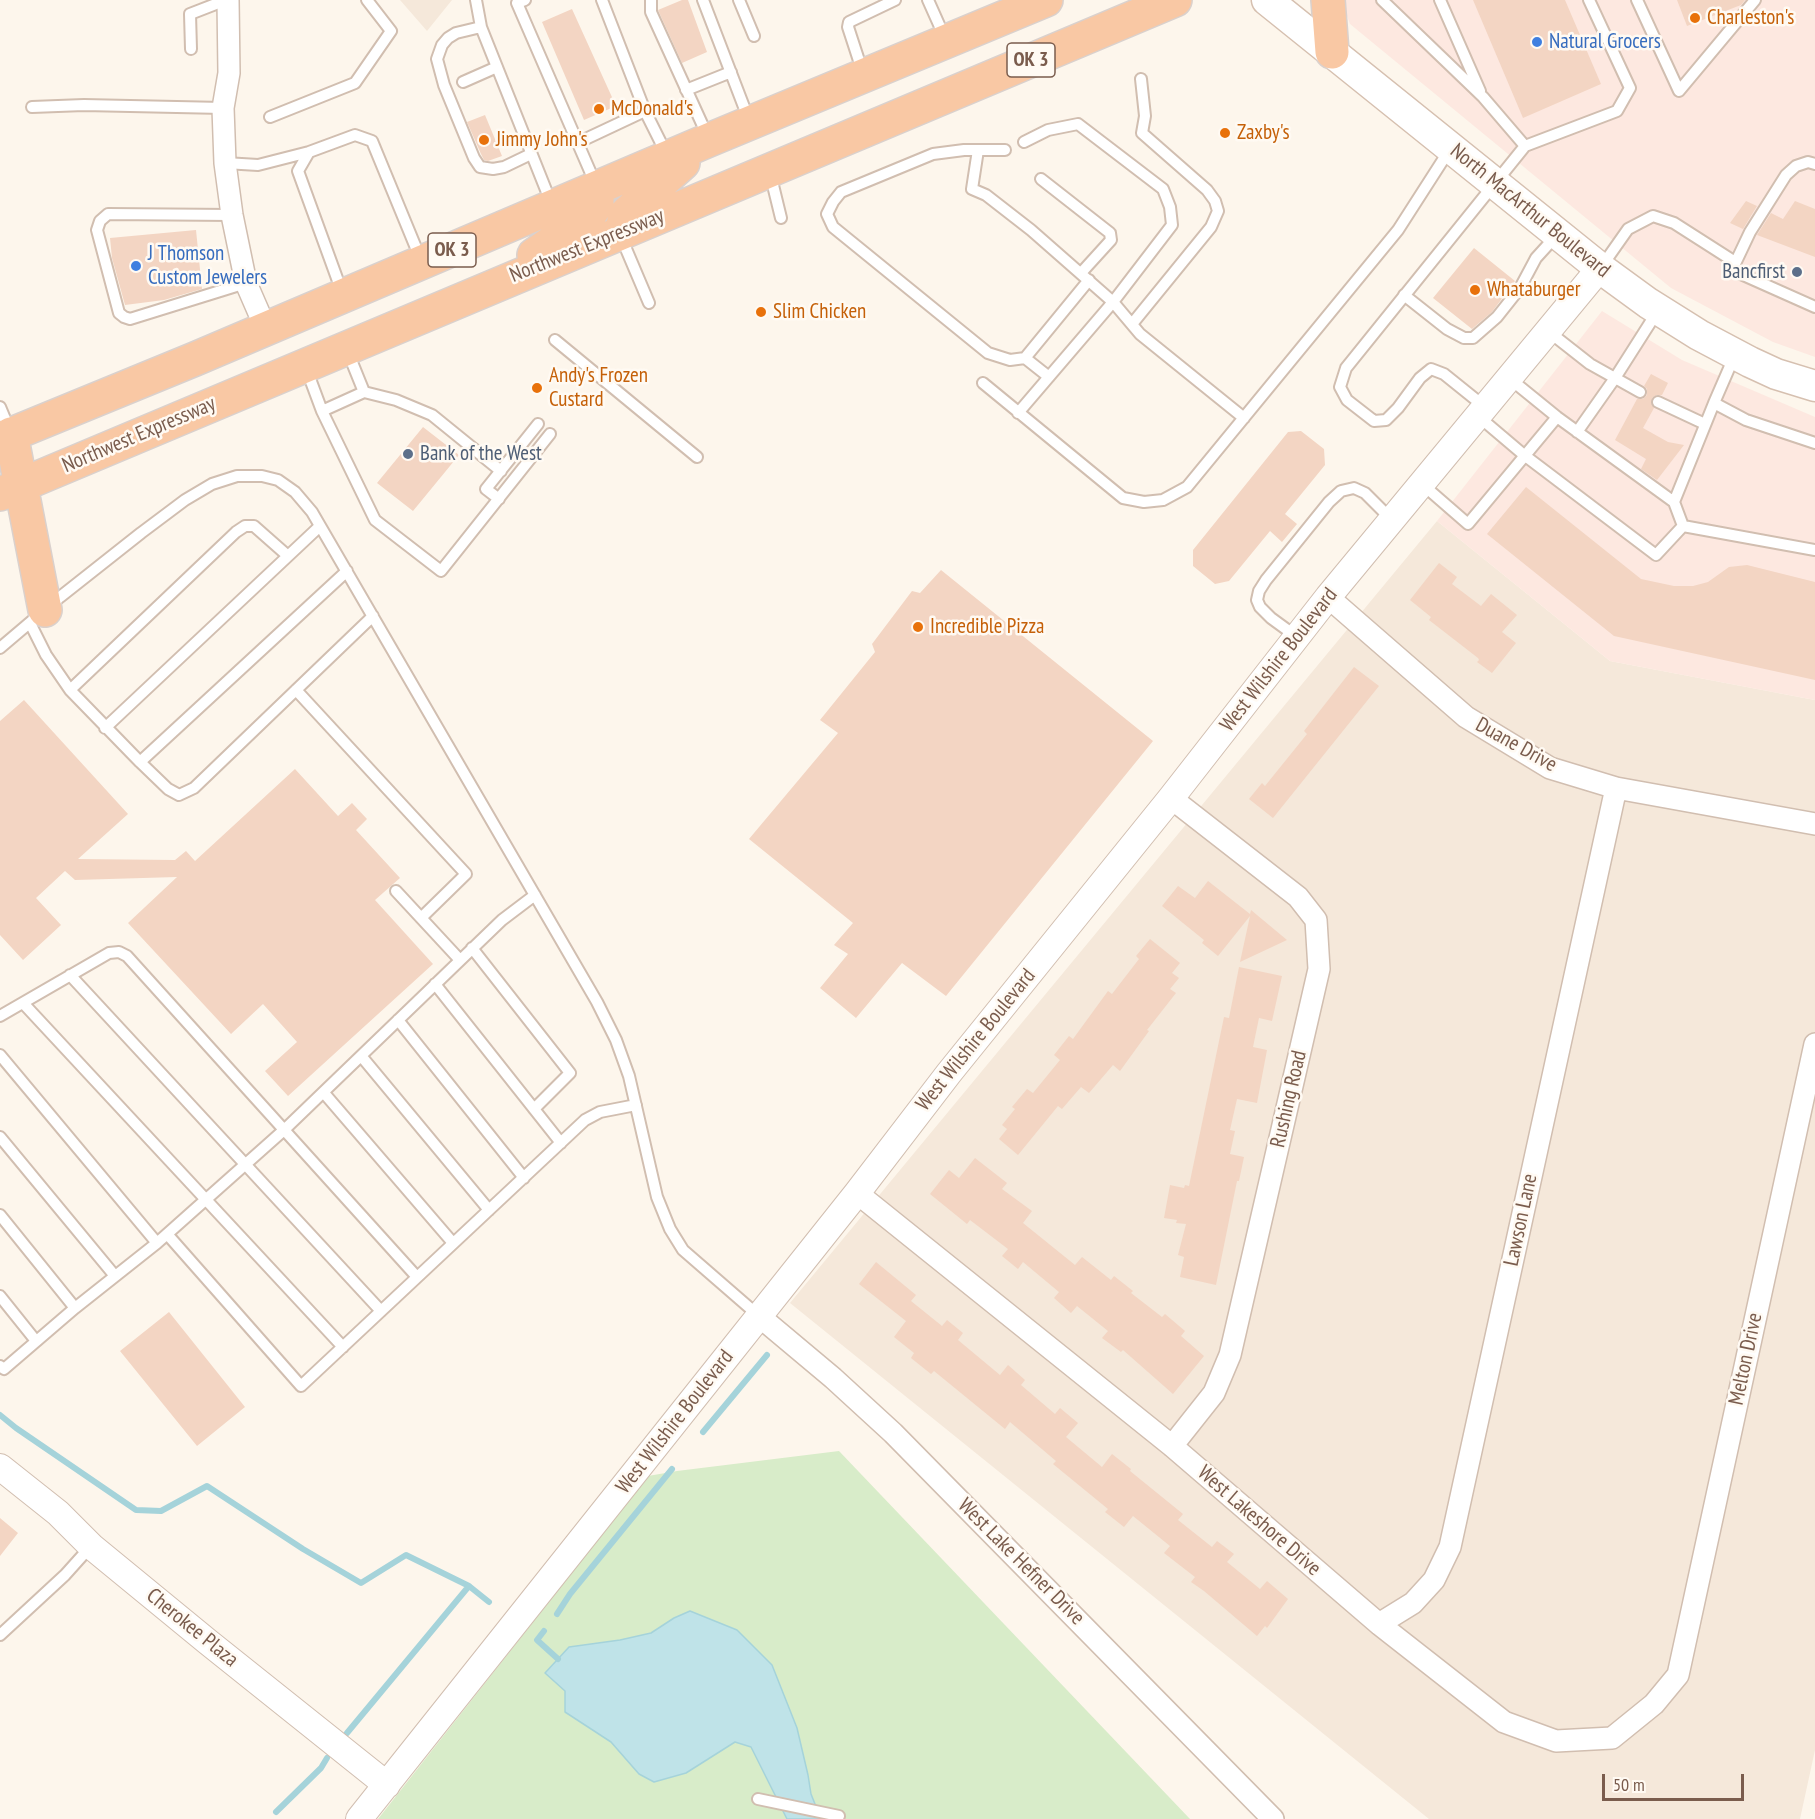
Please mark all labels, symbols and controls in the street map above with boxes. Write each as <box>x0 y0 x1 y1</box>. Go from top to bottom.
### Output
place label: Charleston's <box>1707 5 1794 31</box>
marker: Charleston's <box>1688 11 1702 25</box>
place label: Natural Grocers <box>1549 29 1661 55</box>
marker: Natural Grocers <box>1530 35 1544 49</box>
road number: OK 3 <box>1007 43 1055 77</box>
place label: McDonald's <box>611 96 693 122</box>
marker: McDonald's <box>592 102 606 116</box>
place label: Zaxby's <box>1237 120 1290 146</box>
marker: Zaxby's <box>1218 126 1232 140</box>
place label: Jimmy John's <box>496 127 588 153</box>
marker: Jimmy John's <box>477 133 491 147</box>
street label: North MacArthur Boulevard <box>1445 139 1615 283</box>
street label: Northwest Expressway <box>506 204 668 288</box>
road number: OK 3 <box>428 233 476 267</box>
place label: J Thomson Custom Jewelers <box>148 241 267 291</box>
marker: J Thomson Custom Jewelers <box>129 259 143 273</box>
place label: Bancfirst <box>1722 259 1785 285</box>
marker: Bancfirst <box>1790 265 1804 279</box>
place label: Whataburger <box>1487 277 1580 303</box>
marker: Whataburger <box>1468 283 1482 297</box>
place label: Slim Chicken <box>773 299 866 325</box>
marker: Slim Chicken <box>754 305 768 319</box>
place label: Andy's Frozen Custard <box>549 363 648 413</box>
marker: Andy's Frozen Custard <box>530 381 544 395</box>
street label: Northwest Expressway <box>59 391 219 479</box>
place label: Bank of the West <box>420 441 542 467</box>
marker: Bank of the West <box>401 447 415 461</box>
street label: West Wilshire Boulevard <box>1215 583 1343 737</box>
place label: Incredible Pizza <box>930 614 1044 640</box>
marker: Incredible Pizza <box>911 620 925 634</box>
street label: Duane Drive <box>1471 712 1561 778</box>
street label: West Wilshire Boulevard <box>911 964 1041 1116</box>
street label: Rushing Road <box>1266 1048 1312 1150</box>
street label: Lawson Lane <box>1499 1172 1543 1268</box>
street label: Melton Drive <box>1724 1311 1768 1407</box>
street label: West Wilshire Boulevard <box>611 1345 739 1499</box>
street label: West Lakeshore Drive <box>1192 1461 1326 1581</box>
street label: West Lake Hefner Drive <box>952 1493 1090 1631</box>
street label: Cherokee Plaza <box>141 1583 243 1673</box>
scale bar <box>1605 1762 1748 1800</box>
text: 50 m <box>1613 1773 1645 1796</box>

